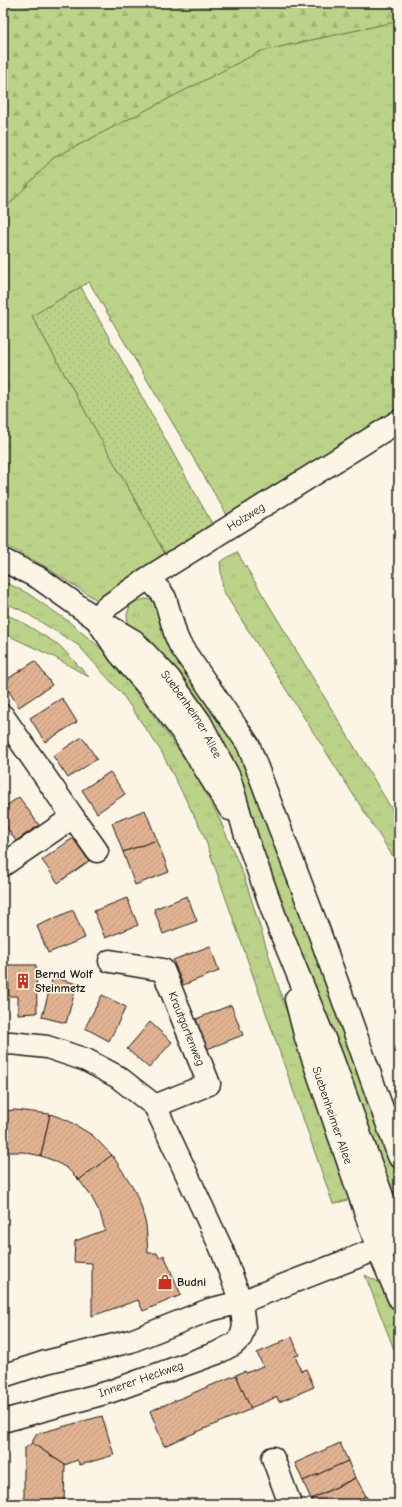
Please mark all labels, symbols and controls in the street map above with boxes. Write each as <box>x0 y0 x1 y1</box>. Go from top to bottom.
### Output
street label: Holzweg <box>224 500 268 534</box>
street label: Suebenheimer Allee <box>158 667 225 761</box>
place label: Bernd Wolf Steinmetz <box>35 967 94 995</box>
building icon: Bernd Wolf Steinmetz <box>14 972 32 990</box>
street label: Krautgartenweg <box>165 989 208 1068</box>
street label: Suebenheimer Allee <box>309 1065 356 1166</box>
shop icon: Budni <box>156 1273 174 1291</box>
place label: Budni <box>177 1275 206 1289</box>
street label: Innerer Heckweg <box>97 1358 185 1400</box>

